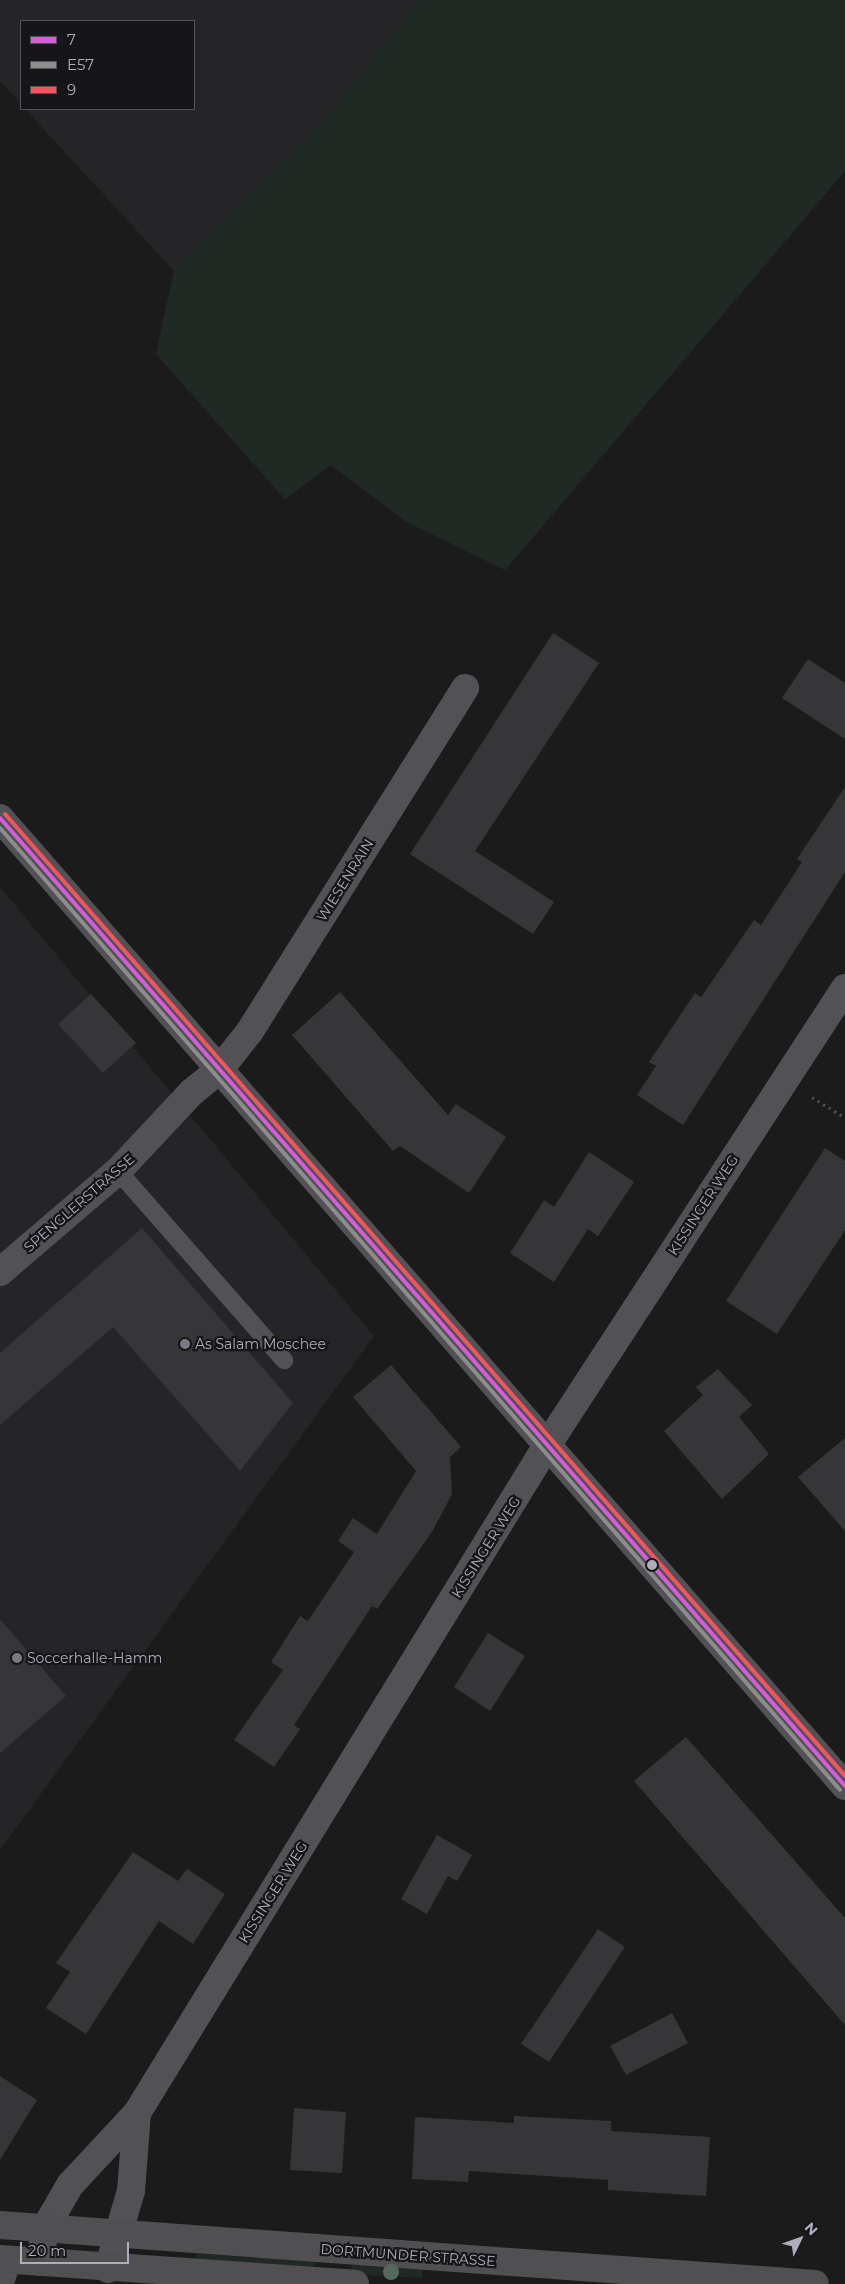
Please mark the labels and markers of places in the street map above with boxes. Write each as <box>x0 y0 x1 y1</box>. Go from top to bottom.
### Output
place label: As Salam Moschee <box>195 1336 326 1352</box>
marker: As Salam Moschee <box>179 1338 191 1350</box>
unlabelled marker <box>647 1560 657 1570</box>
place label: Soccerhalle-Hamm <box>27 1650 162 1666</box>
marker: Soccerhalle-Hamm <box>11 1652 23 1664</box>

